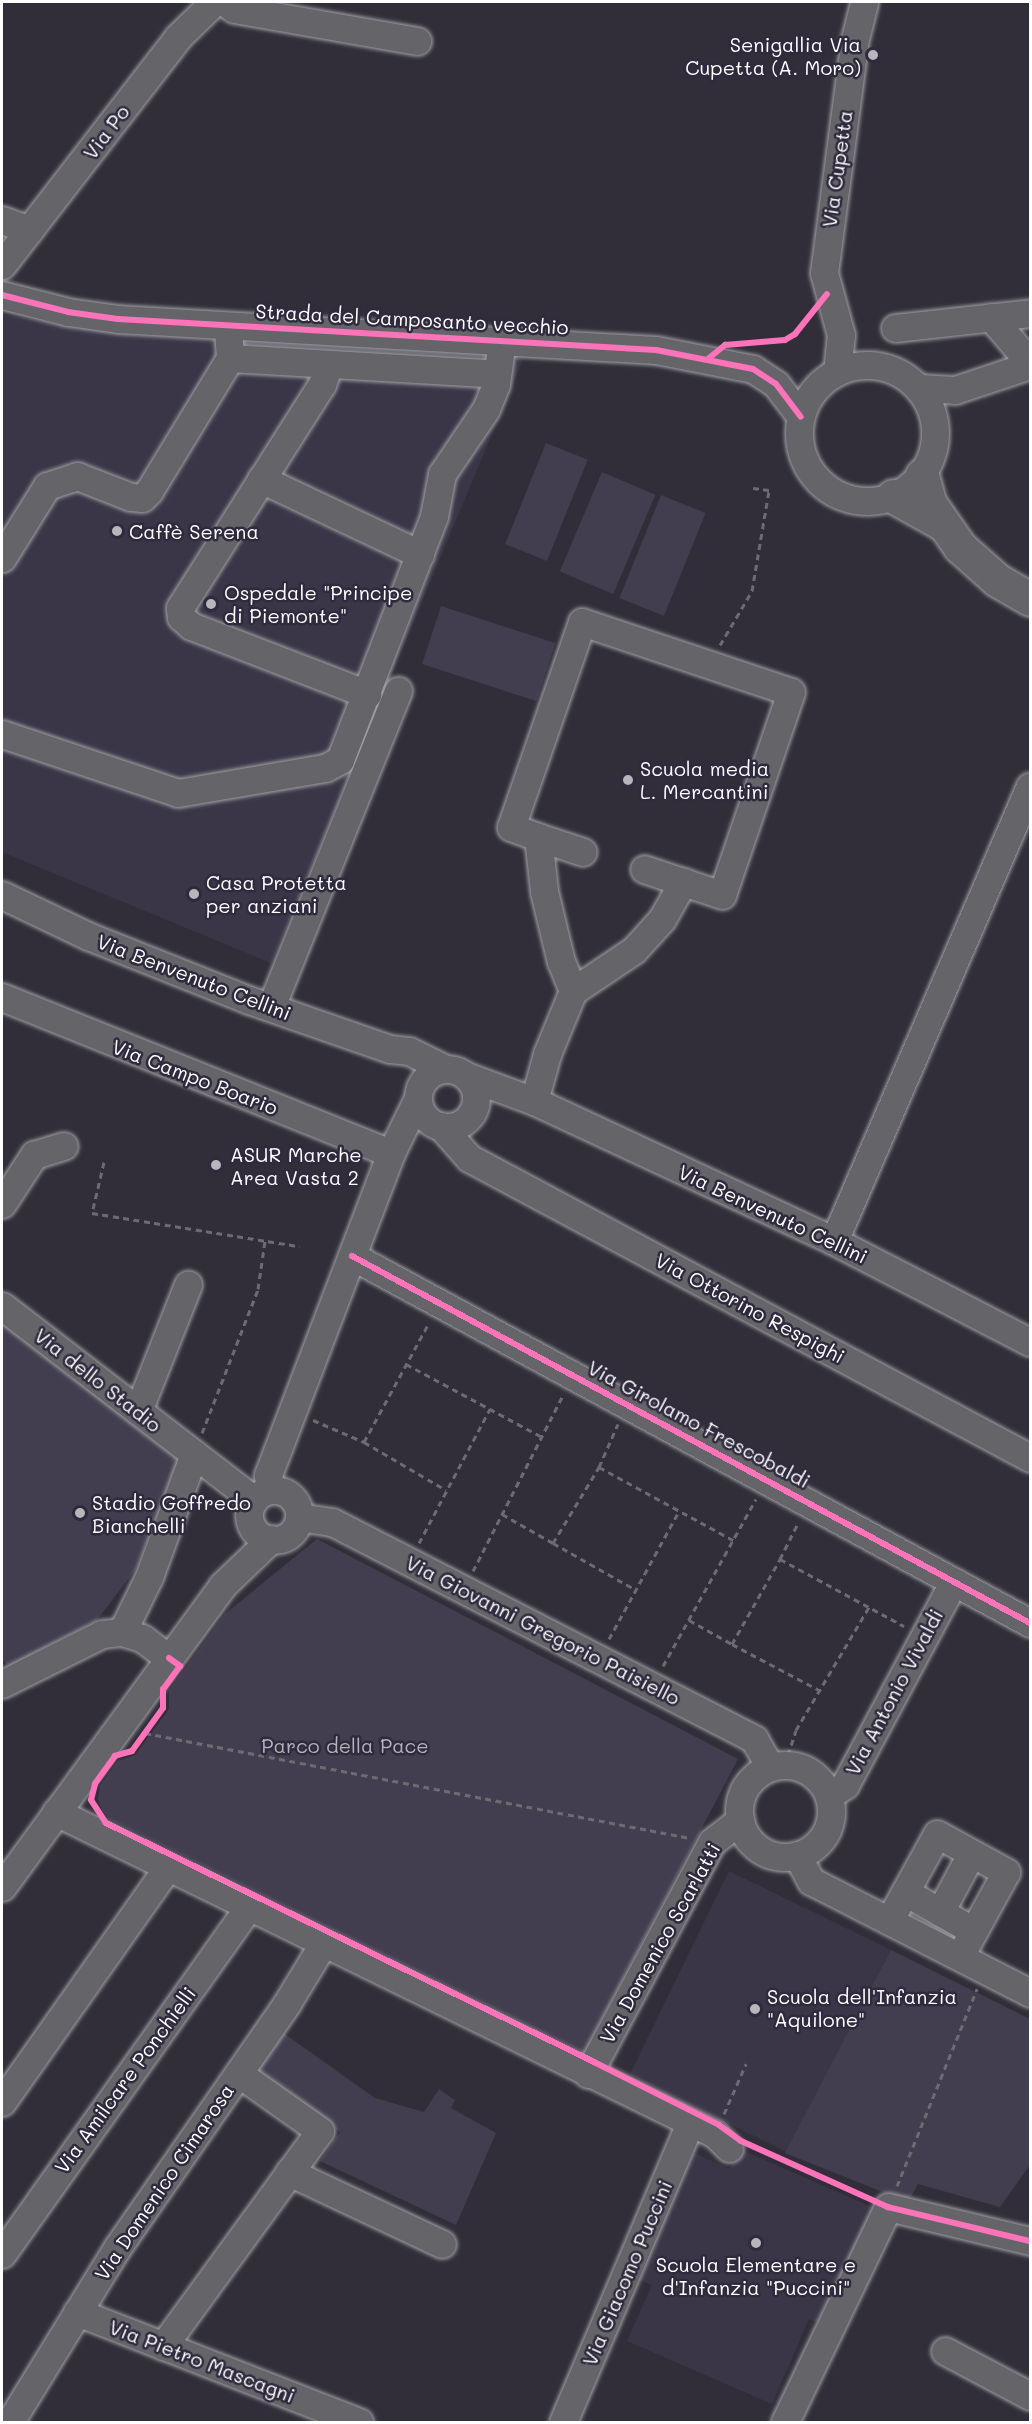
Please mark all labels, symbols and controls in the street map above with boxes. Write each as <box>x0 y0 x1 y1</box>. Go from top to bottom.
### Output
place label: Senigallia Via Cupetta (A. Moro) <box>685 32 861 79</box>
marker: Senigallia Via Cupetta (A. Moro) <box>866 48 880 62</box>
street label: Via Po <box>78 100 134 164</box>
street label: Via Cupetta <box>817 109 857 229</box>
street label: Strada del Camposanto vecchio <box>255 299 569 339</box>
place label: Caffè Serena <box>129 519 259 543</box>
marker: Caffè Serena <box>110 524 124 538</box>
place label: Ospedale "Principe di Piemonte" <box>224 580 412 627</box>
marker: Ospedale "Principe di Piemonte" <box>202 595 220 613</box>
place label: Scuola media L. Mercantini <box>640 756 769 803</box>
marker: Scuola media L. Mercantini <box>621 773 635 787</box>
place label: Casa Protetta per anziani <box>206 870 347 917</box>
marker: Casa Protetta per anziani <box>187 887 201 901</box>
street label: Via Benvenuto Cellini <box>94 929 294 1025</box>
street label: Via Campo Boario <box>109 1034 281 1120</box>
place label: ASUR Marche Area Vasta 2 <box>230 1142 362 1189</box>
marker: ASUR Marche Area Vasta 2 <box>207 1156 225 1174</box>
street label: Via Benvenuto Cellini <box>675 1160 871 1268</box>
street label: Via Ottorino Respighi <box>651 1248 849 1368</box>
street label: Via dello Stadio <box>30 1323 166 1437</box>
street label: Via Girolamo Frescobaldi <box>584 1355 814 1493</box>
place label: Stadio Goffredo Bianchelli <box>92 1490 251 1537</box>
marker: Stadio Goffredo Bianchelli <box>73 1506 87 1520</box>
street label: Via Giovanni Gregorio Paisiello <box>402 1550 684 1710</box>
street label: Via Antonio Vivaldi <box>840 1605 948 1779</box>
park label: Parco della Pace <box>261 1733 429 1757</box>
street label: Via Domenico Scarlatti <box>595 1838 725 2048</box>
street label: Via Amilcare Ponchielli <box>49 1982 201 2178</box>
place label: Scuola dell'Infanzia "Aquilone" <box>767 1985 957 2032</box>
marker: Scuola dell'Infanzia "Aquilone" <box>748 2002 762 2016</box>
street label: Via Domenico Cimarosa <box>89 2079 239 2285</box>
street label: Via Giacomo Puccini <box>577 2177 677 2369</box>
marker: Scuola Elementare e d'Infanzia "Puccini" <box>749 2236 763 2250</box>
place label: Scuola Elementare e d'Infanzia "Puccini" <box>656 2252 856 2299</box>
street label: Via Pietro Mascagni <box>106 2315 298 2407</box>

